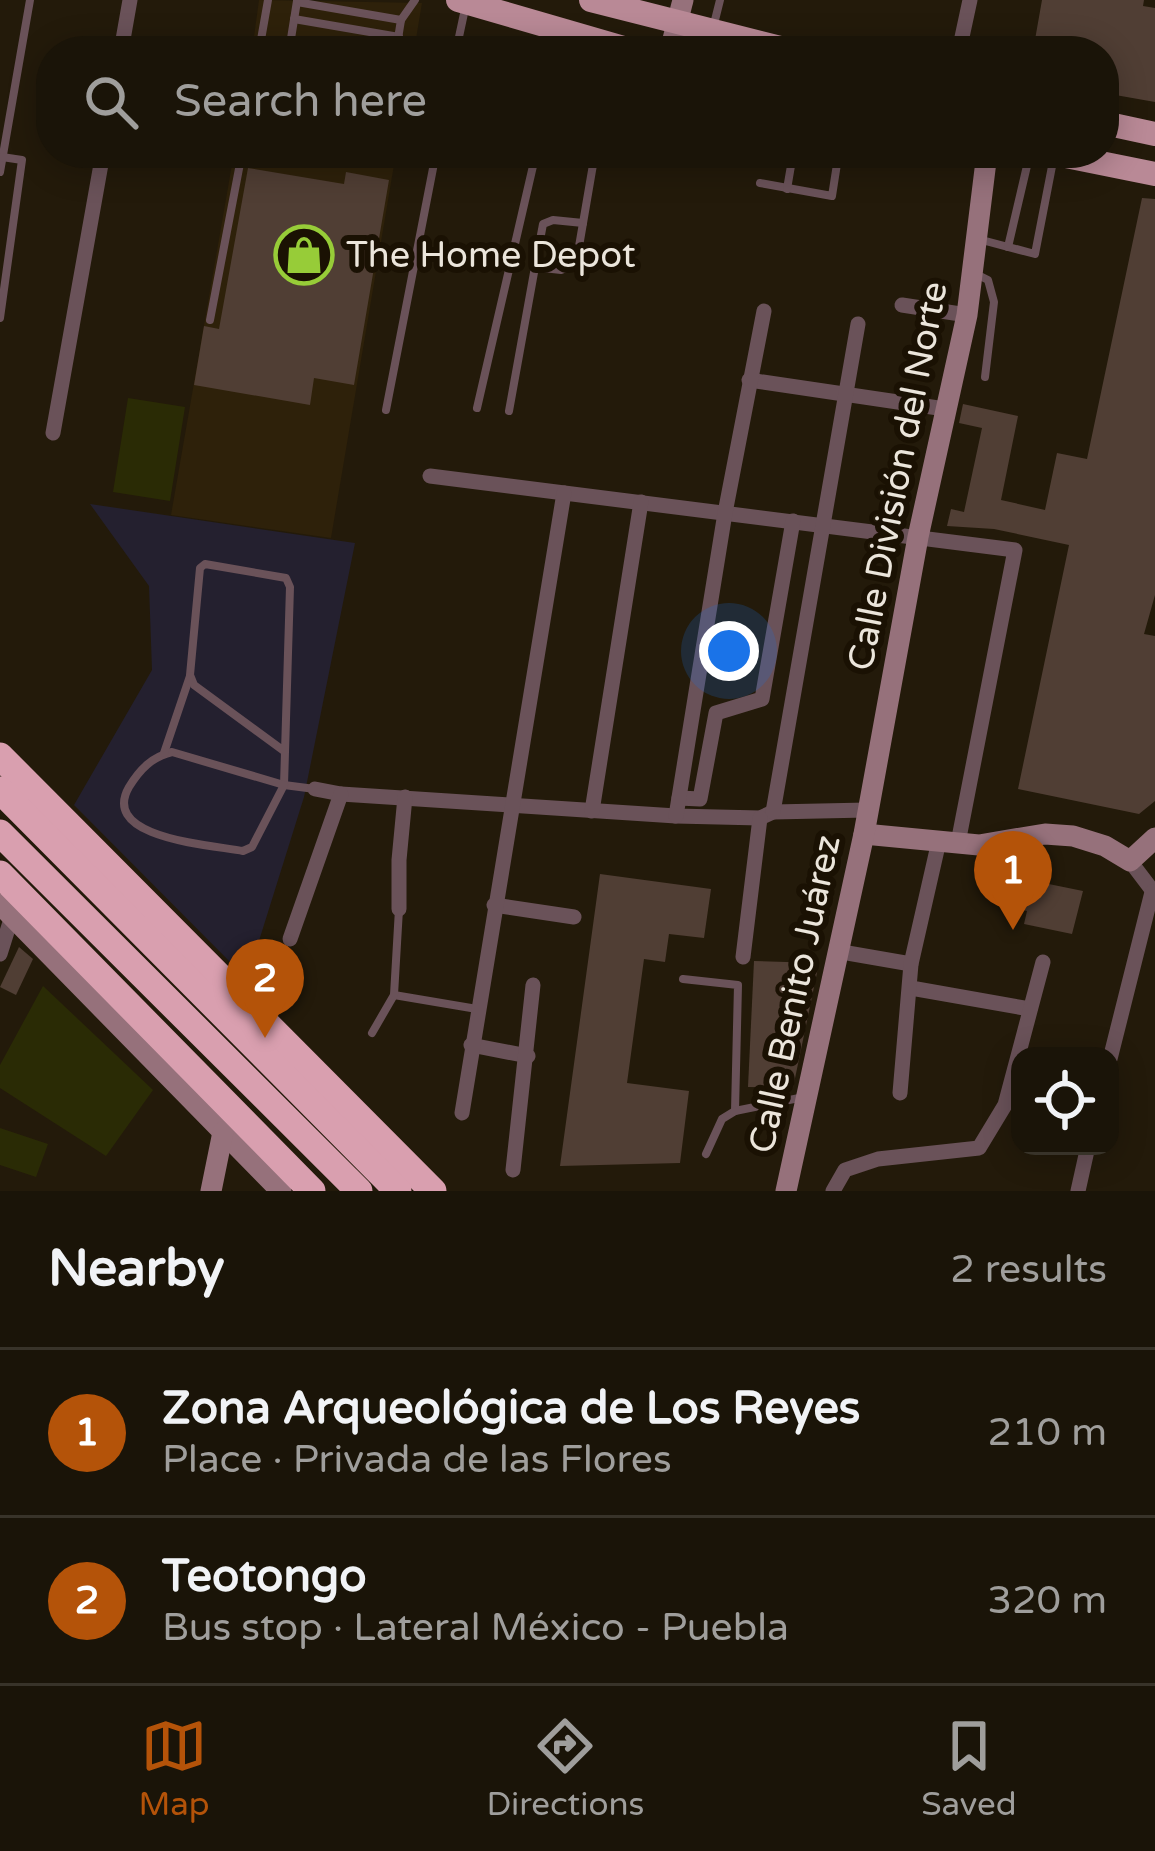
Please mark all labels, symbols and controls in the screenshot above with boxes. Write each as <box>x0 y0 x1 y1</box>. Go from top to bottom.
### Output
search box <box>36 36 1119 168</box>
icon: search <box>78 69 144 135</box>
text: Search here <box>174 75 427 129</box>
shop icon: The Home Depot <box>273 224 335 286</box>
place label: The Home Depot <box>346 234 636 277</box>
street label: Calle División del Norte <box>839 278 957 674</box>
your location <box>699 621 759 681</box>
street label: Calle Benito Juárez <box>740 831 850 1157</box>
pin: 1 <box>974 831 1052 930</box>
pin: 2 <box>226 939 304 1038</box>
map controls <box>1011 1047 1119 1155</box>
button: locate <box>1011 1047 1119 1155</box>
text: Nearby <box>48 1238 225 1300</box>
text: 2 results <box>950 1246 1107 1293</box>
text: Zona Arqueológica de Los Reyes <box>162 1382 860 1436</box>
text: 1 <box>75 1409 99 1456</box>
text: 210 m <box>988 1409 1107 1456</box>
text: Place · Privada de las Flores <box>162 1436 672 1483</box>
text: Teotongo <box>162 1550 367 1604</box>
text: 2 <box>75 1577 99 1624</box>
text: 320 m <box>988 1577 1107 1624</box>
text: Bus stop · Lateral México - Puebla <box>162 1604 789 1651</box>
tab: Map <box>138 1713 210 1824</box>
tab: Directions <box>486 1713 644 1824</box>
tab: Saved <box>921 1713 1017 1824</box>

